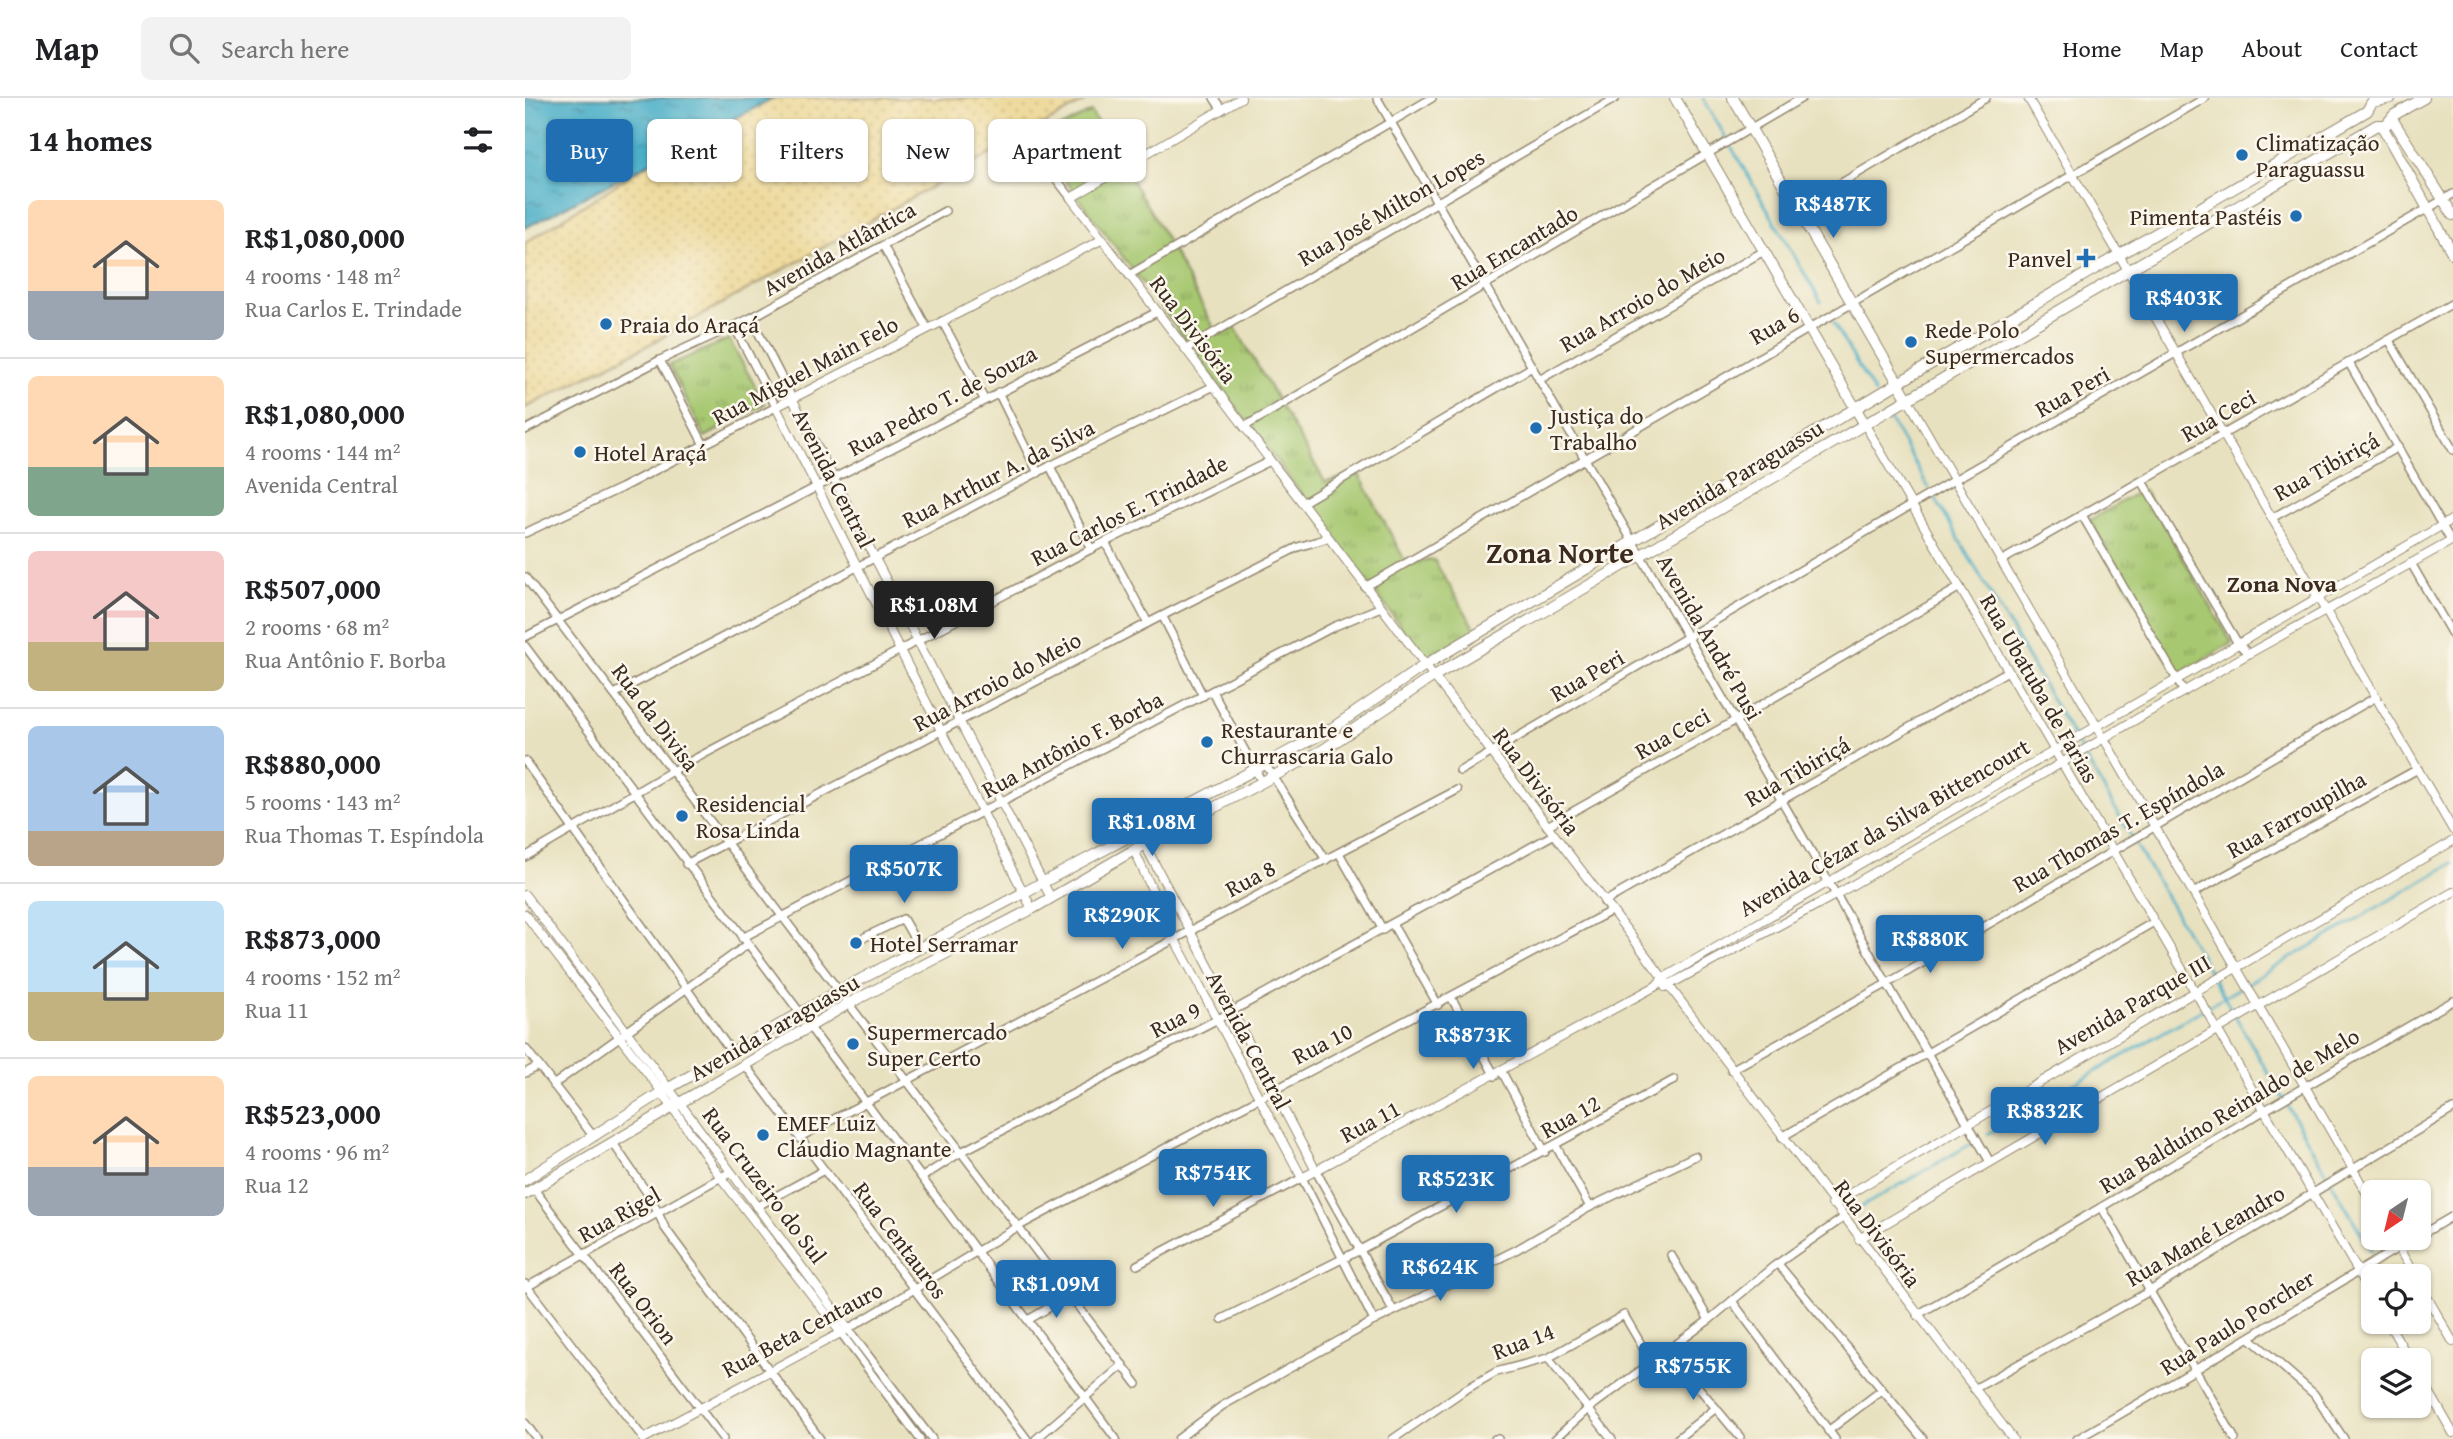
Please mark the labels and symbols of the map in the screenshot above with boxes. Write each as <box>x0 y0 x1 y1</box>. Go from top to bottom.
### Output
place label: Climatização Paraguassu <box>2256 126 2379 185</box>
street label: Rua José Milton Lopes <box>1292 140 1490 274</box>
marker: Climatização Paraguassu <box>2234 147 2250 163</box>
pin: R$487K <box>1776 180 1890 240</box>
street label: Avenida Atlântica <box>757 192 921 304</box>
street label: Rua Encantado <box>1444 196 1584 298</box>
place label: Pimenta Pastéis <box>2130 200 2282 233</box>
marker: Pimenta Pastéis <box>2288 208 2304 224</box>
street label: Rua Arroio do Meio <box>1553 238 1731 360</box>
place label: Panvel <box>2008 242 2072 275</box>
marker: Panvel <box>2078 250 2094 266</box>
street label: Rua Divisória <box>1142 268 1246 390</box>
pin: R$403K <box>2127 274 2241 334</box>
street label: Rua 6 <box>1743 298 1805 352</box>
street label: Rua Miguel Main Felo <box>706 307 904 433</box>
place label: Praia do Araçá <box>620 308 759 341</box>
place label: Rede Polo Supermercados <box>1925 313 2074 372</box>
marker: Praia do Araçá <box>598 316 614 332</box>
marker: Rede Polo Supermercados <box>1903 334 1919 350</box>
street label: Rua Pedro T. de Souza <box>842 336 1042 464</box>
street label: Rua Peri <box>2029 357 2115 425</box>
street label: Rua Ceci <box>2174 380 2262 450</box>
place label: Justiça do Trabalho <box>1547 399 1644 458</box>
street label: Avenida Central <box>785 402 883 554</box>
street label: Rua Arthur A. da Silva <box>896 410 1100 536</box>
street label: Avenida Paraguassu <box>1649 410 1830 537</box>
marker: Justiça do Trabalho <box>1528 420 1544 436</box>
street label: Rua Tibiriçá <box>2267 423 2385 509</box>
place label: Hotel Araçá <box>594 436 707 469</box>
marker: Hotel Araçá <box>572 444 588 460</box>
street label: Rua Carlos E. Trindade <box>1025 446 1233 574</box>
district label: Zona Norte <box>1486 530 1634 574</box>
street label: Avenida André Pusi <box>1649 548 1771 726</box>
district label: Zona Nova <box>2227 566 2338 601</box>
pin: R$1.08M <box>869 582 999 641</box>
street label: Rua Ubatuba de Farias <box>1972 587 2108 789</box>
street label: Rua Arroio do Meio <box>907 623 1087 739</box>
street label: Rua Peri <box>1544 641 1630 709</box>
street label: Rua da Divisa <box>604 656 708 778</box>
street label: Rua Antônio F. Borba <box>975 682 1169 806</box>
street label: Rua Ceci <box>1628 699 1716 767</box>
place label: Restaurante e Churrascaria Galo <box>1221 713 1393 772</box>
street label: Rua Divisória <box>1485 720 1589 842</box>
street label: Rua Tibiriçá <box>1738 728 1856 814</box>
street label: Avenida Cézar da Silva Bittencourt <box>1732 730 2036 924</box>
marker: Restaurante e Churrascaria Galo <box>1199 734 1215 750</box>
street label: Rua Thomas T. Espíndola <box>2006 752 2230 900</box>
street label: Rua Farroupilha <box>2220 762 2372 866</box>
place label: Residencial Rosa Linda <box>696 787 806 846</box>
pin: R$1.08M <box>1087 798 1217 858</box>
marker: Residencial Rosa Linda <box>674 808 690 824</box>
pin: R$507K <box>847 846 961 905</box>
street label: Rua 8 <box>1219 851 1281 905</box>
pin: R$290K <box>1065 892 1179 951</box>
pin: R$880K <box>1873 916 1987 975</box>
place label: Hotel Serramar <box>870 927 1019 960</box>
marker: Hotel Serramar <box>848 935 864 951</box>
street label: Avenida Parque III <box>2047 946 2217 1062</box>
street label: Avenida Paraguassu <box>683 965 865 1089</box>
street label: Avenida Central <box>1199 965 1299 1115</box>
street label: Rua 9 <box>1144 992 1206 1046</box>
pin: R$873K <box>1416 1012 1530 1071</box>
street label: Rua 10 <box>1286 1014 1358 1072</box>
place label: Supermercado Super Certo <box>867 1015 1007 1074</box>
street label: Rua Balduíno Reinaldo de Melo <box>2092 1019 2366 1201</box>
marker: Supermercado Super Certo <box>845 1036 861 1052</box>
street label: Rua 12 <box>1534 1086 1606 1146</box>
pin: R$832K <box>1988 1088 2102 1147</box>
street label: Rua 11 <box>1334 1091 1406 1151</box>
street label: Rua Cruzeiro do Sul <box>695 1100 835 1270</box>
place label: EMEF Luiz Cláudio Magnante <box>777 1106 952 1165</box>
marker: EMEF Luiz Cláudio Magnante <box>755 1127 771 1143</box>
pin: R$754K <box>1156 1150 1270 1209</box>
pin: R$523K <box>1399 1156 1513 1215</box>
street label: Rua Divisória <box>1826 1172 1930 1294</box>
street label: Rua Centauros <box>846 1174 956 1306</box>
street label: Rua Mané Leandro <box>2119 1176 2291 1294</box>
street label: Rua Rigel <box>572 1178 666 1250</box>
north arrow <box>2361 1180 2431 1250</box>
pin: R$624K <box>1383 1244 1497 1303</box>
street label: Rua Orion <box>602 1255 686 1351</box>
pin: R$1.09M <box>991 1260 1121 1320</box>
street label: Rua Paulo Porcher <box>2153 1261 2321 1383</box>
street label: Rua Beta Centauro <box>716 1273 888 1385</box>
street label: Rua 14 <box>1487 1314 1559 1368</box>
pin: R$755K <box>1636 1342 1750 1402</box>

